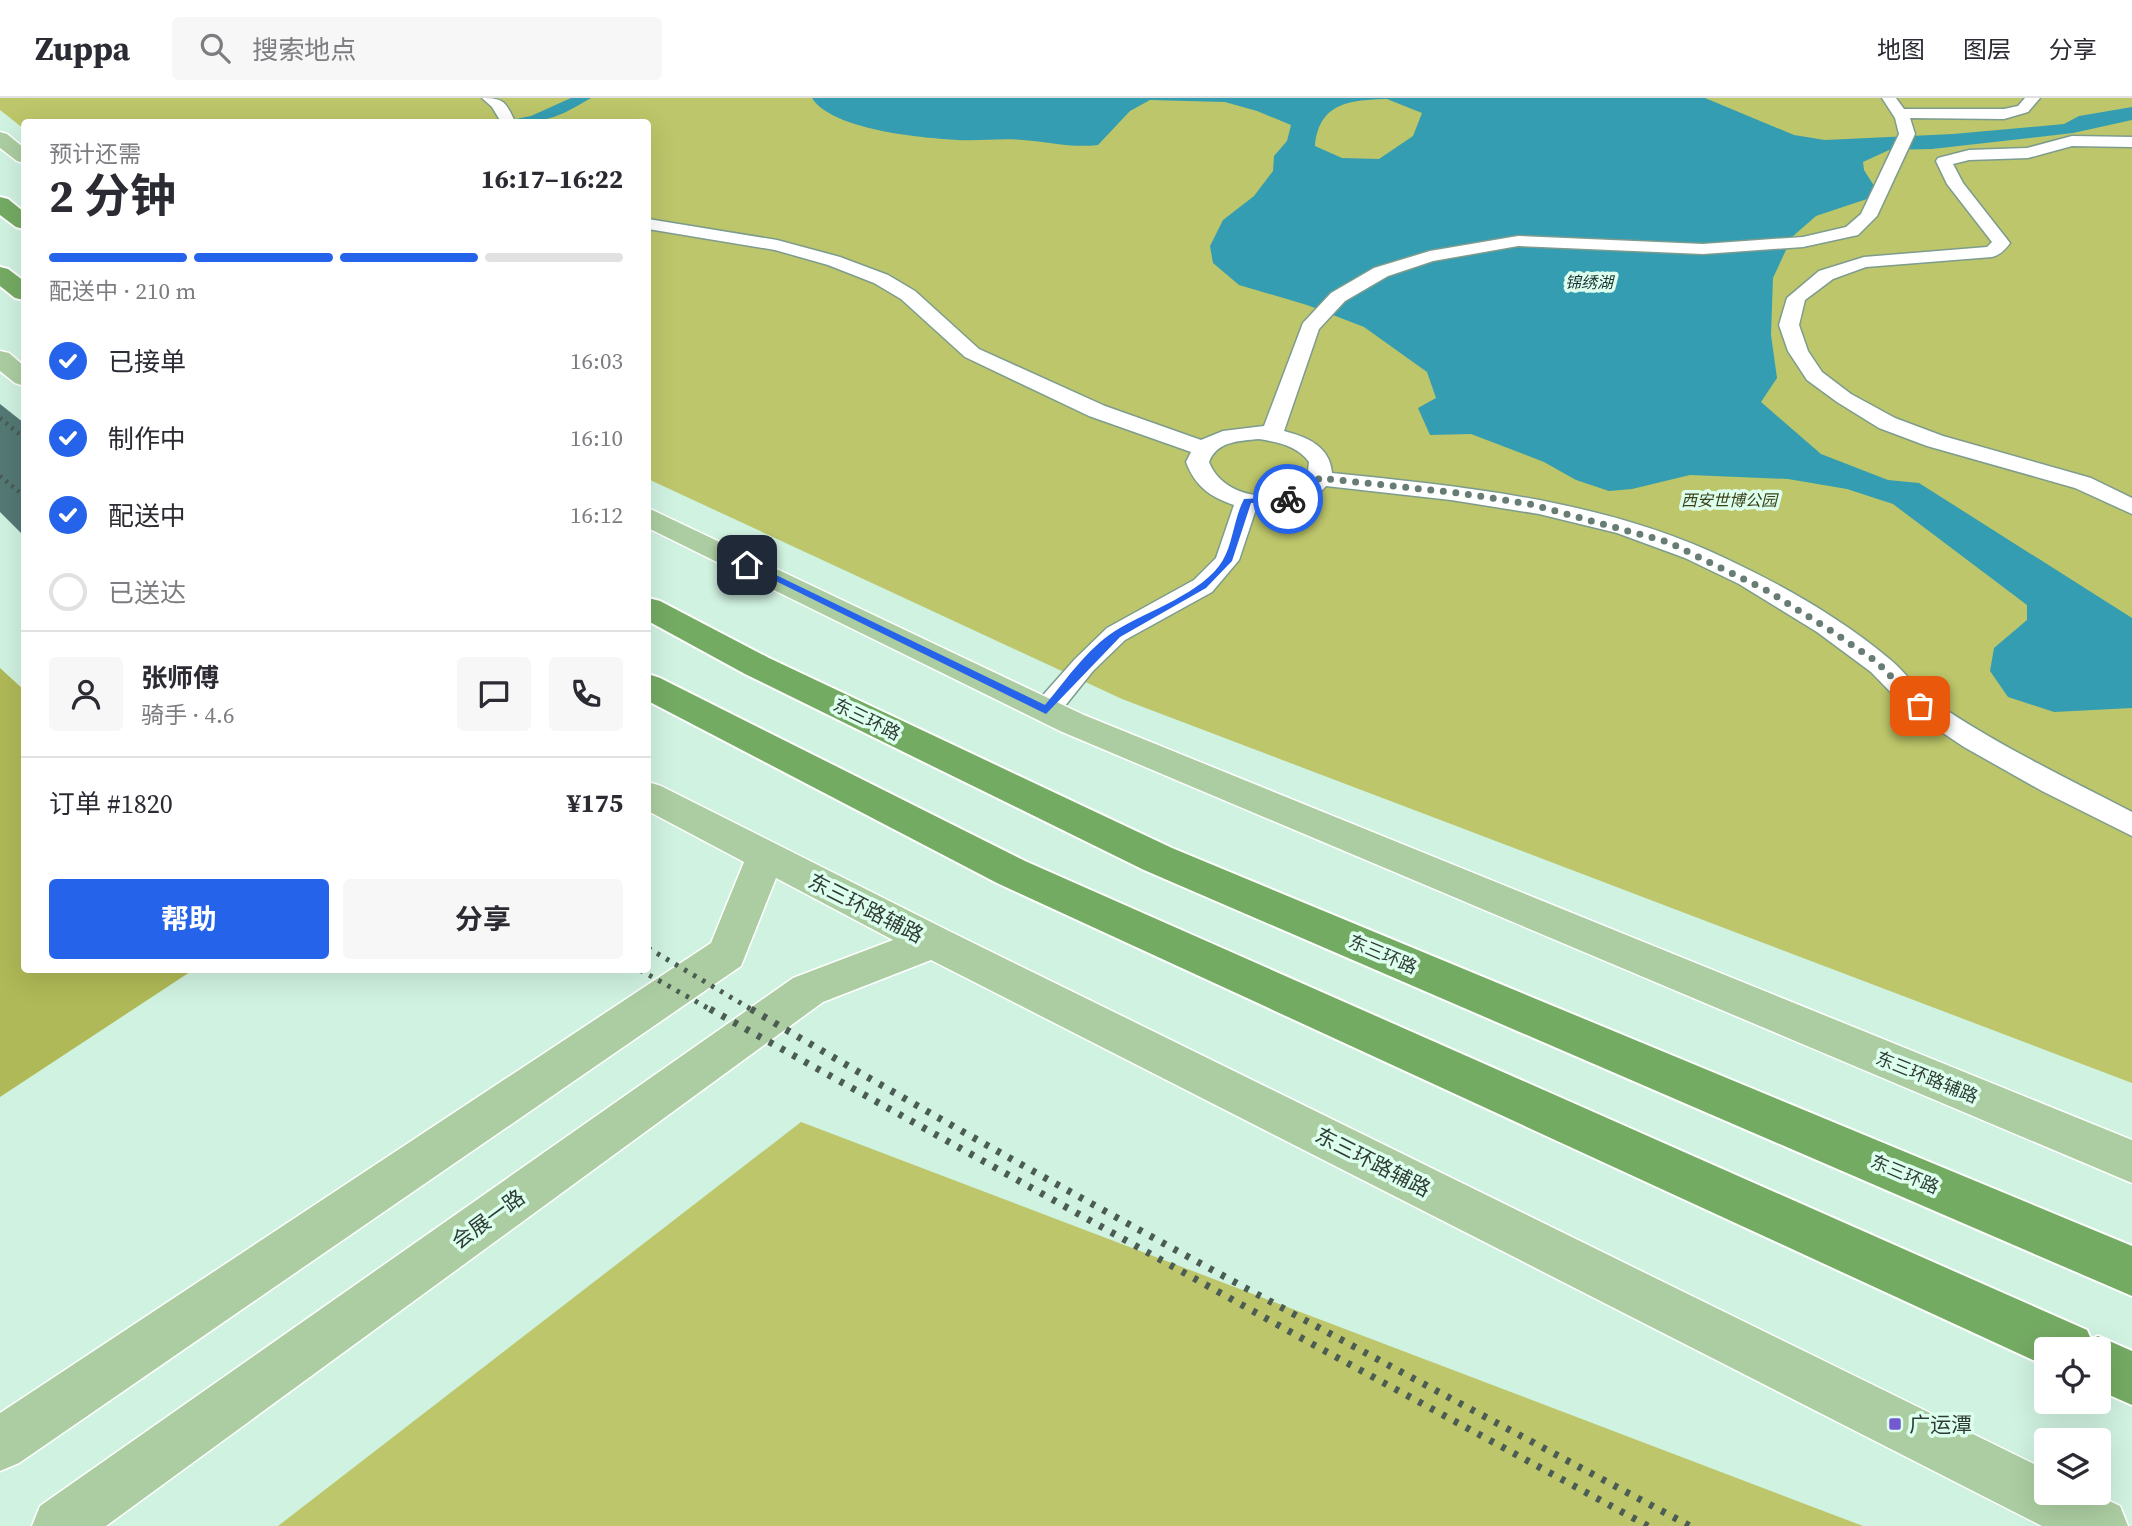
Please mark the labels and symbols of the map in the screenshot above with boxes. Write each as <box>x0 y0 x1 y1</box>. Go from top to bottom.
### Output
water label: 锦绣湖 <box>1565 271 1616 293</box>
courier <box>1253 464 1323 534</box>
park label: 西安世博公园 <box>1681 489 1779 511</box>
pin <box>717 535 777 595</box>
pin <box>1890 676 1950 736</box>
street label: 东三环路 <box>829 692 905 746</box>
street label: 东三环路辅路 <box>803 866 929 950</box>
street label: 东三环路 <box>1345 928 1421 980</box>
street label: 东三环路辅路 <box>1872 1045 1982 1109</box>
street label: 东三环路辅路 <box>1310 1120 1436 1204</box>
street label: 东三环路 <box>1867 1148 1943 1200</box>
street label: 会展一路 <box>445 1183 531 1255</box>
place label: 广运潭 <box>1909 1410 1972 1439</box>
marker: 广运潭 <box>1887 1416 1903 1432</box>

